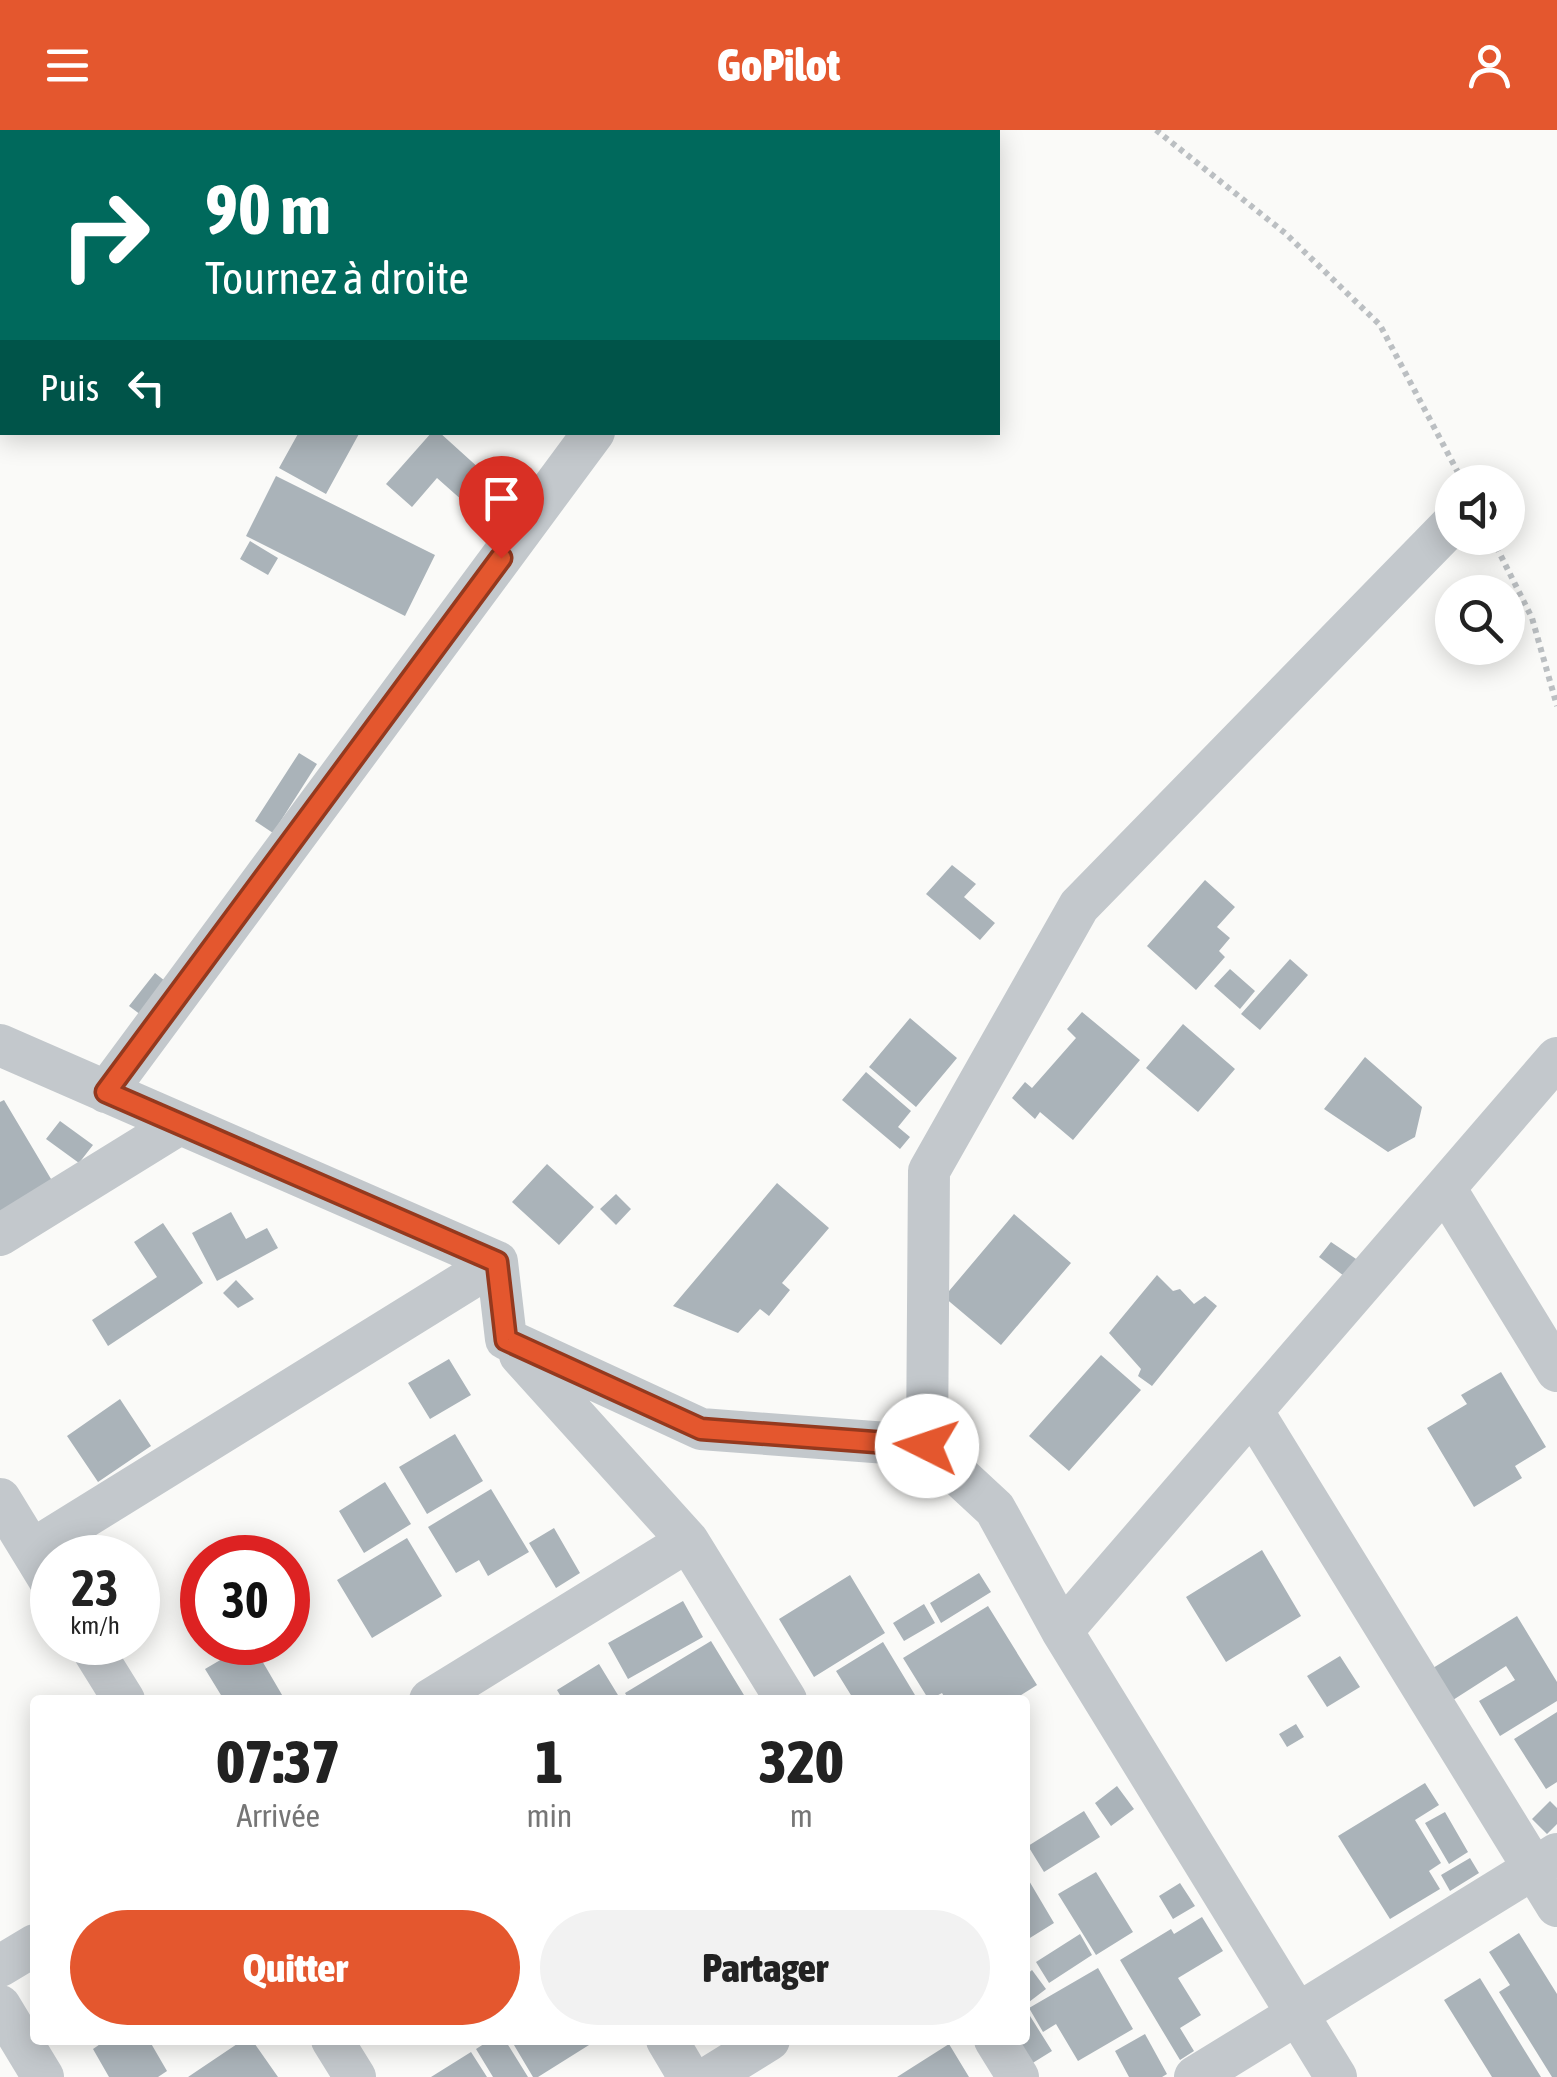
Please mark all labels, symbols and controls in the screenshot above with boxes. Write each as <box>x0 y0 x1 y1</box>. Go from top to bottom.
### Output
icon: menu <box>40 38 95 93</box>
icon: person <box>1462 38 1517 93</box>
text: GoPilot <box>717 39 840 91</box>
text: 90 m <box>205 169 331 249</box>
icon: right <box>40 170 170 300</box>
text: Tournez à droite <box>205 252 469 304</box>
icon: left <box>119 360 174 415</box>
text: Puis <box>40 366 99 409</box>
pin <box>459 456 544 559</box>
map controls <box>1435 465 1525 665</box>
button: sound <box>1435 465 1525 555</box>
icon: arrive <box>474 471 529 526</box>
button: search <box>1435 575 1525 665</box>
position arrow <box>875 1394 979 1498</box>
speed limit sign: 30 <box>180 1535 310 1665</box>
text: 23 <box>71 1559 118 1617</box>
text: km/h <box>70 1611 120 1639</box>
text: 07:37 <box>216 1727 340 1796</box>
text: 1 <box>535 1727 564 1796</box>
text: 320 <box>759 1727 843 1796</box>
text: Arrivée <box>236 1797 320 1834</box>
text: min <box>526 1797 572 1834</box>
text: m <box>790 1797 813 1834</box>
button: Quitter <box>70 1910 520 2025</box>
button: Partager <box>540 1910 990 2025</box>

